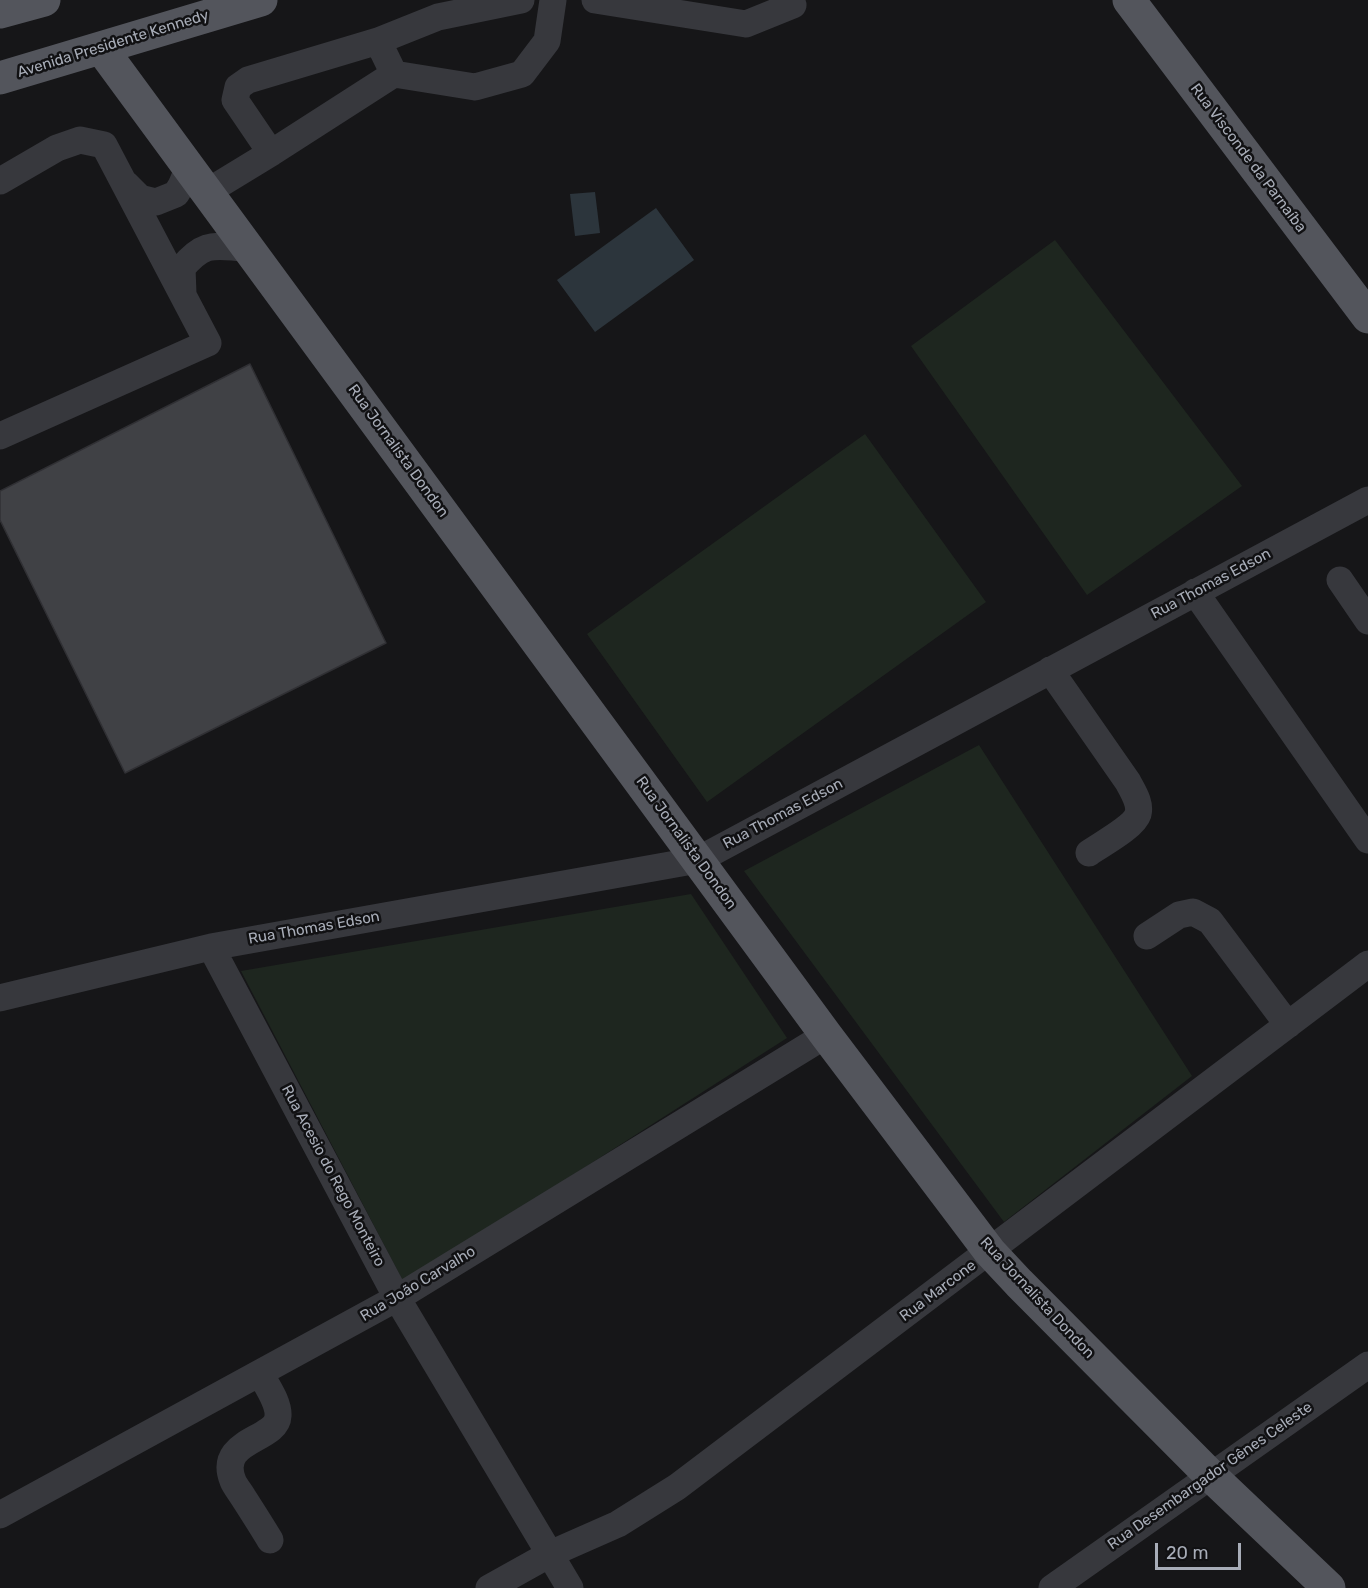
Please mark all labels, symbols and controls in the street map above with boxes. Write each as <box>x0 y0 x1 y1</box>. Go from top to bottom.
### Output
street label: Avenida Presidente Kennedy <box>15 6 211 82</box>
street label: Rua Visconde da Parnaíba <box>1186 80 1310 236</box>
street label: Rua Jornalista Dondon <box>344 381 452 521</box>
street label: Rua Thomas Edson <box>1148 545 1274 623</box>
street label: Rua Jornalista Dondon <box>632 773 740 913</box>
street label: Rua Thomas Edson <box>720 775 846 853</box>
street label: Rua Thomas Edson <box>247 908 381 948</box>
street label: Rua Acesio do Rego Monteiro <box>277 1082 389 1270</box>
street label: Rua Jornalista Dondon <box>976 1234 1098 1362</box>
street label: Rua João Carvalho <box>357 1243 479 1325</box>
street label: Rua Marcone <box>896 1256 980 1326</box>
street label: Rua Desembargador Gênes Celeste <box>1104 1398 1316 1554</box>
scale bar <box>1158 1531 1244 1569</box>
text: 20 m <box>1166 1542 1208 1564</box>

